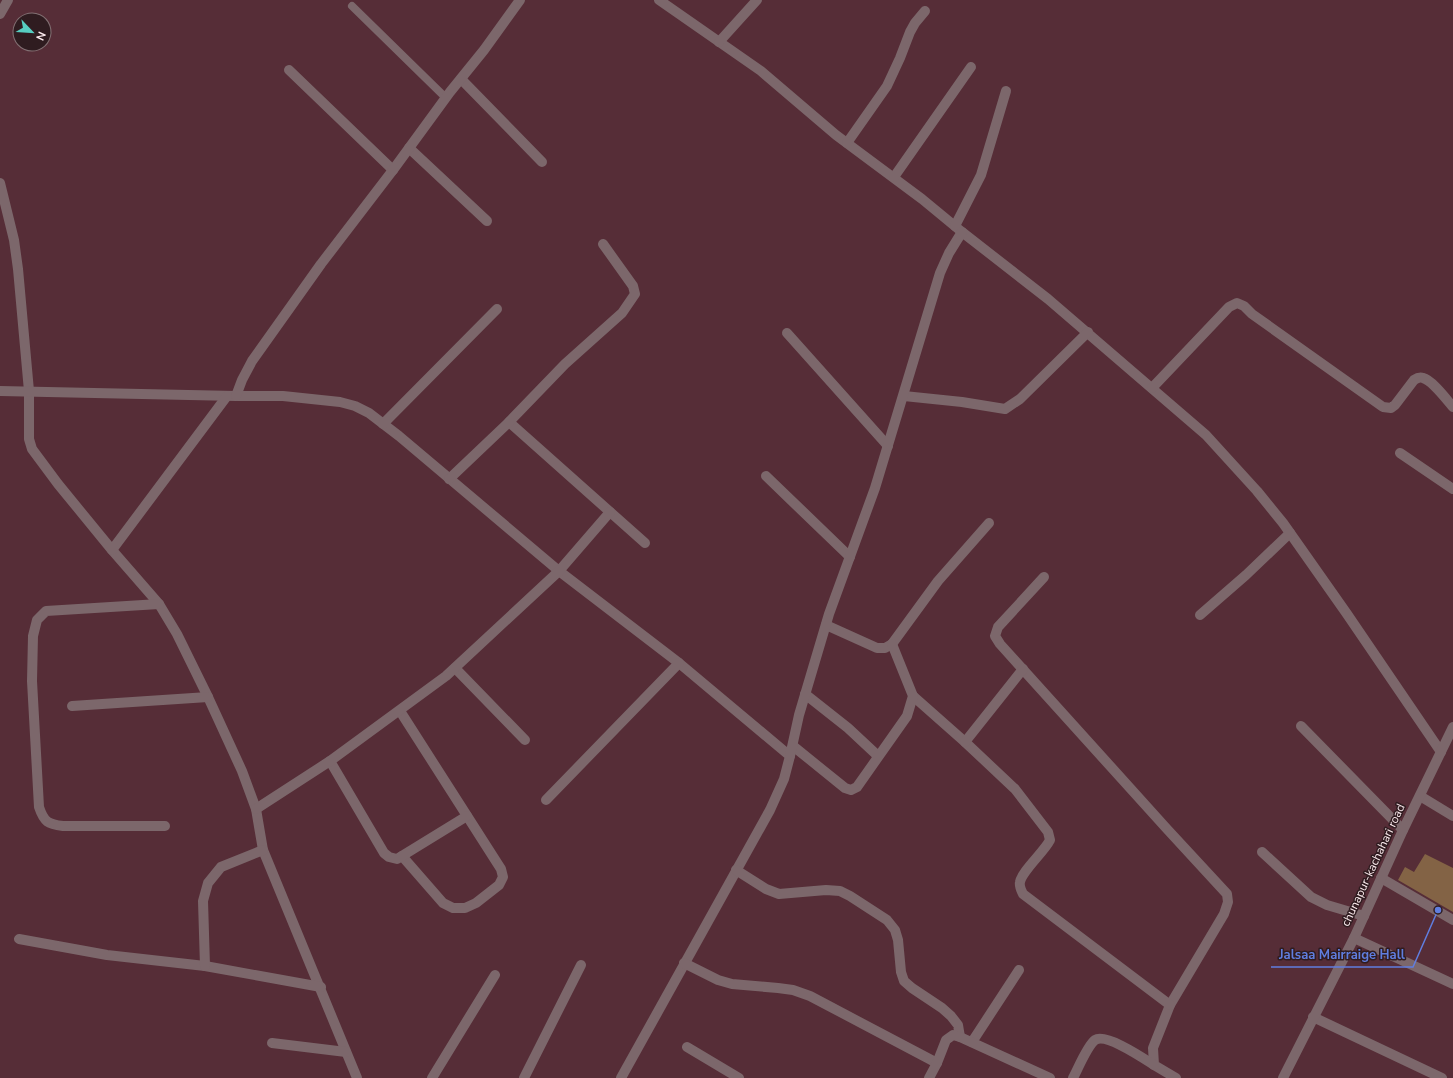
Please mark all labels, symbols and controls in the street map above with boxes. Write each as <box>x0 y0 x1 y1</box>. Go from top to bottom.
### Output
north arrow <box>12 12 52 52</box>
text: N <box>32 29 49 43</box>
street label: chunapur-kachahari road <box>1337 801 1409 929</box>
callout: Jalsaa Mairraige Hall <box>1271 942 1413 967</box>
text: Jalsaa Mairraige Hall <box>1278 946 1406 964</box>

